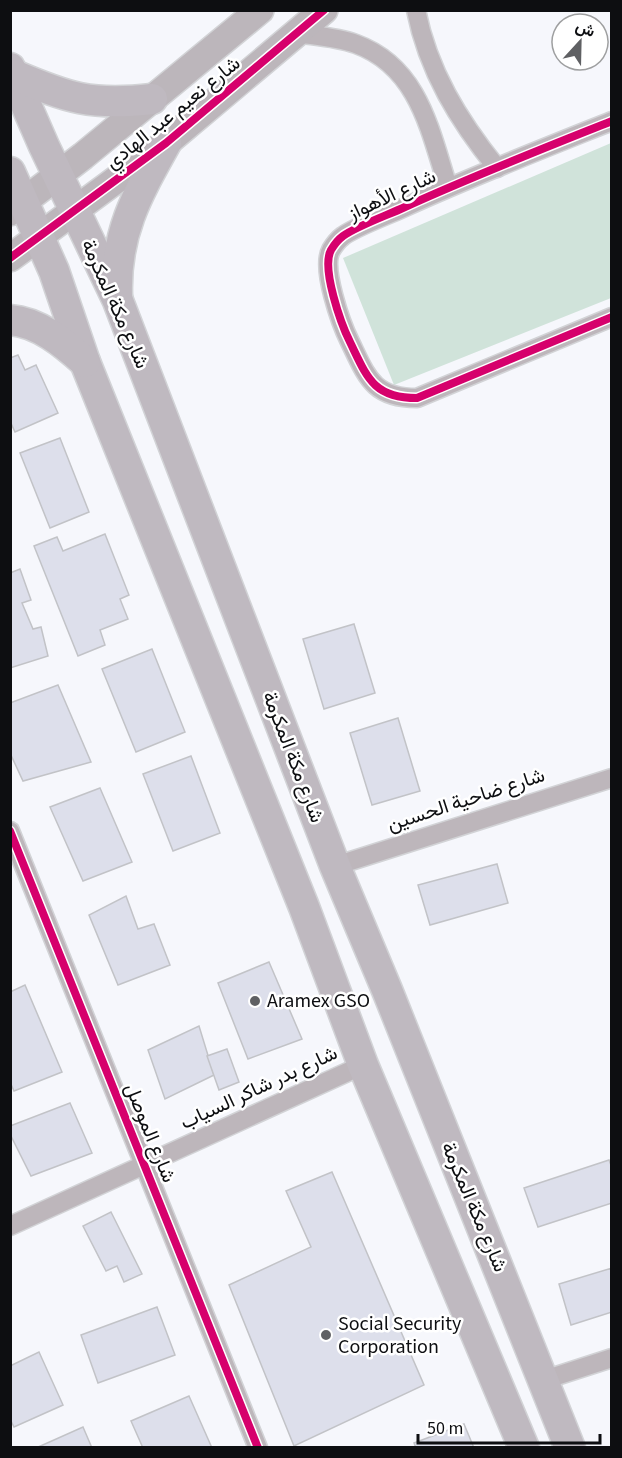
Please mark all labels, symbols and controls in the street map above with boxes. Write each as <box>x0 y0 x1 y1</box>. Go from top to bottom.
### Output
north arrow <box>550 12 610 72</box>
text: ش <box>572 15 598 43</box>
street label: شارع نعيم عبد الهادي <box>99 50 248 178</box>
street label: شارع الأهواز <box>342 162 441 228</box>
street label: شارع مكة المكرمة <box>74 235 156 373</box>
street label: شارع مكة المكرمة <box>255 687 331 827</box>
street label: شارع ضاحية الحسين <box>383 761 549 839</box>
place label: Aramex GSO <box>267 987 370 1015</box>
marker: Aramex GSO <box>248 994 262 1008</box>
street label: شارع بدر شاكر السياب <box>176 1039 342 1137</box>
street label: شارع الموصل <box>117 1079 183 1187</box>
street label: شارع مكة المكرمة <box>434 1138 514 1276</box>
place label: Social Security Corporation <box>338 1310 462 1361</box>
marker: Social Security Corporation <box>319 1328 333 1342</box>
scale bar <box>418 1407 600 1445</box>
text: 50 m <box>427 1416 463 1441</box>

